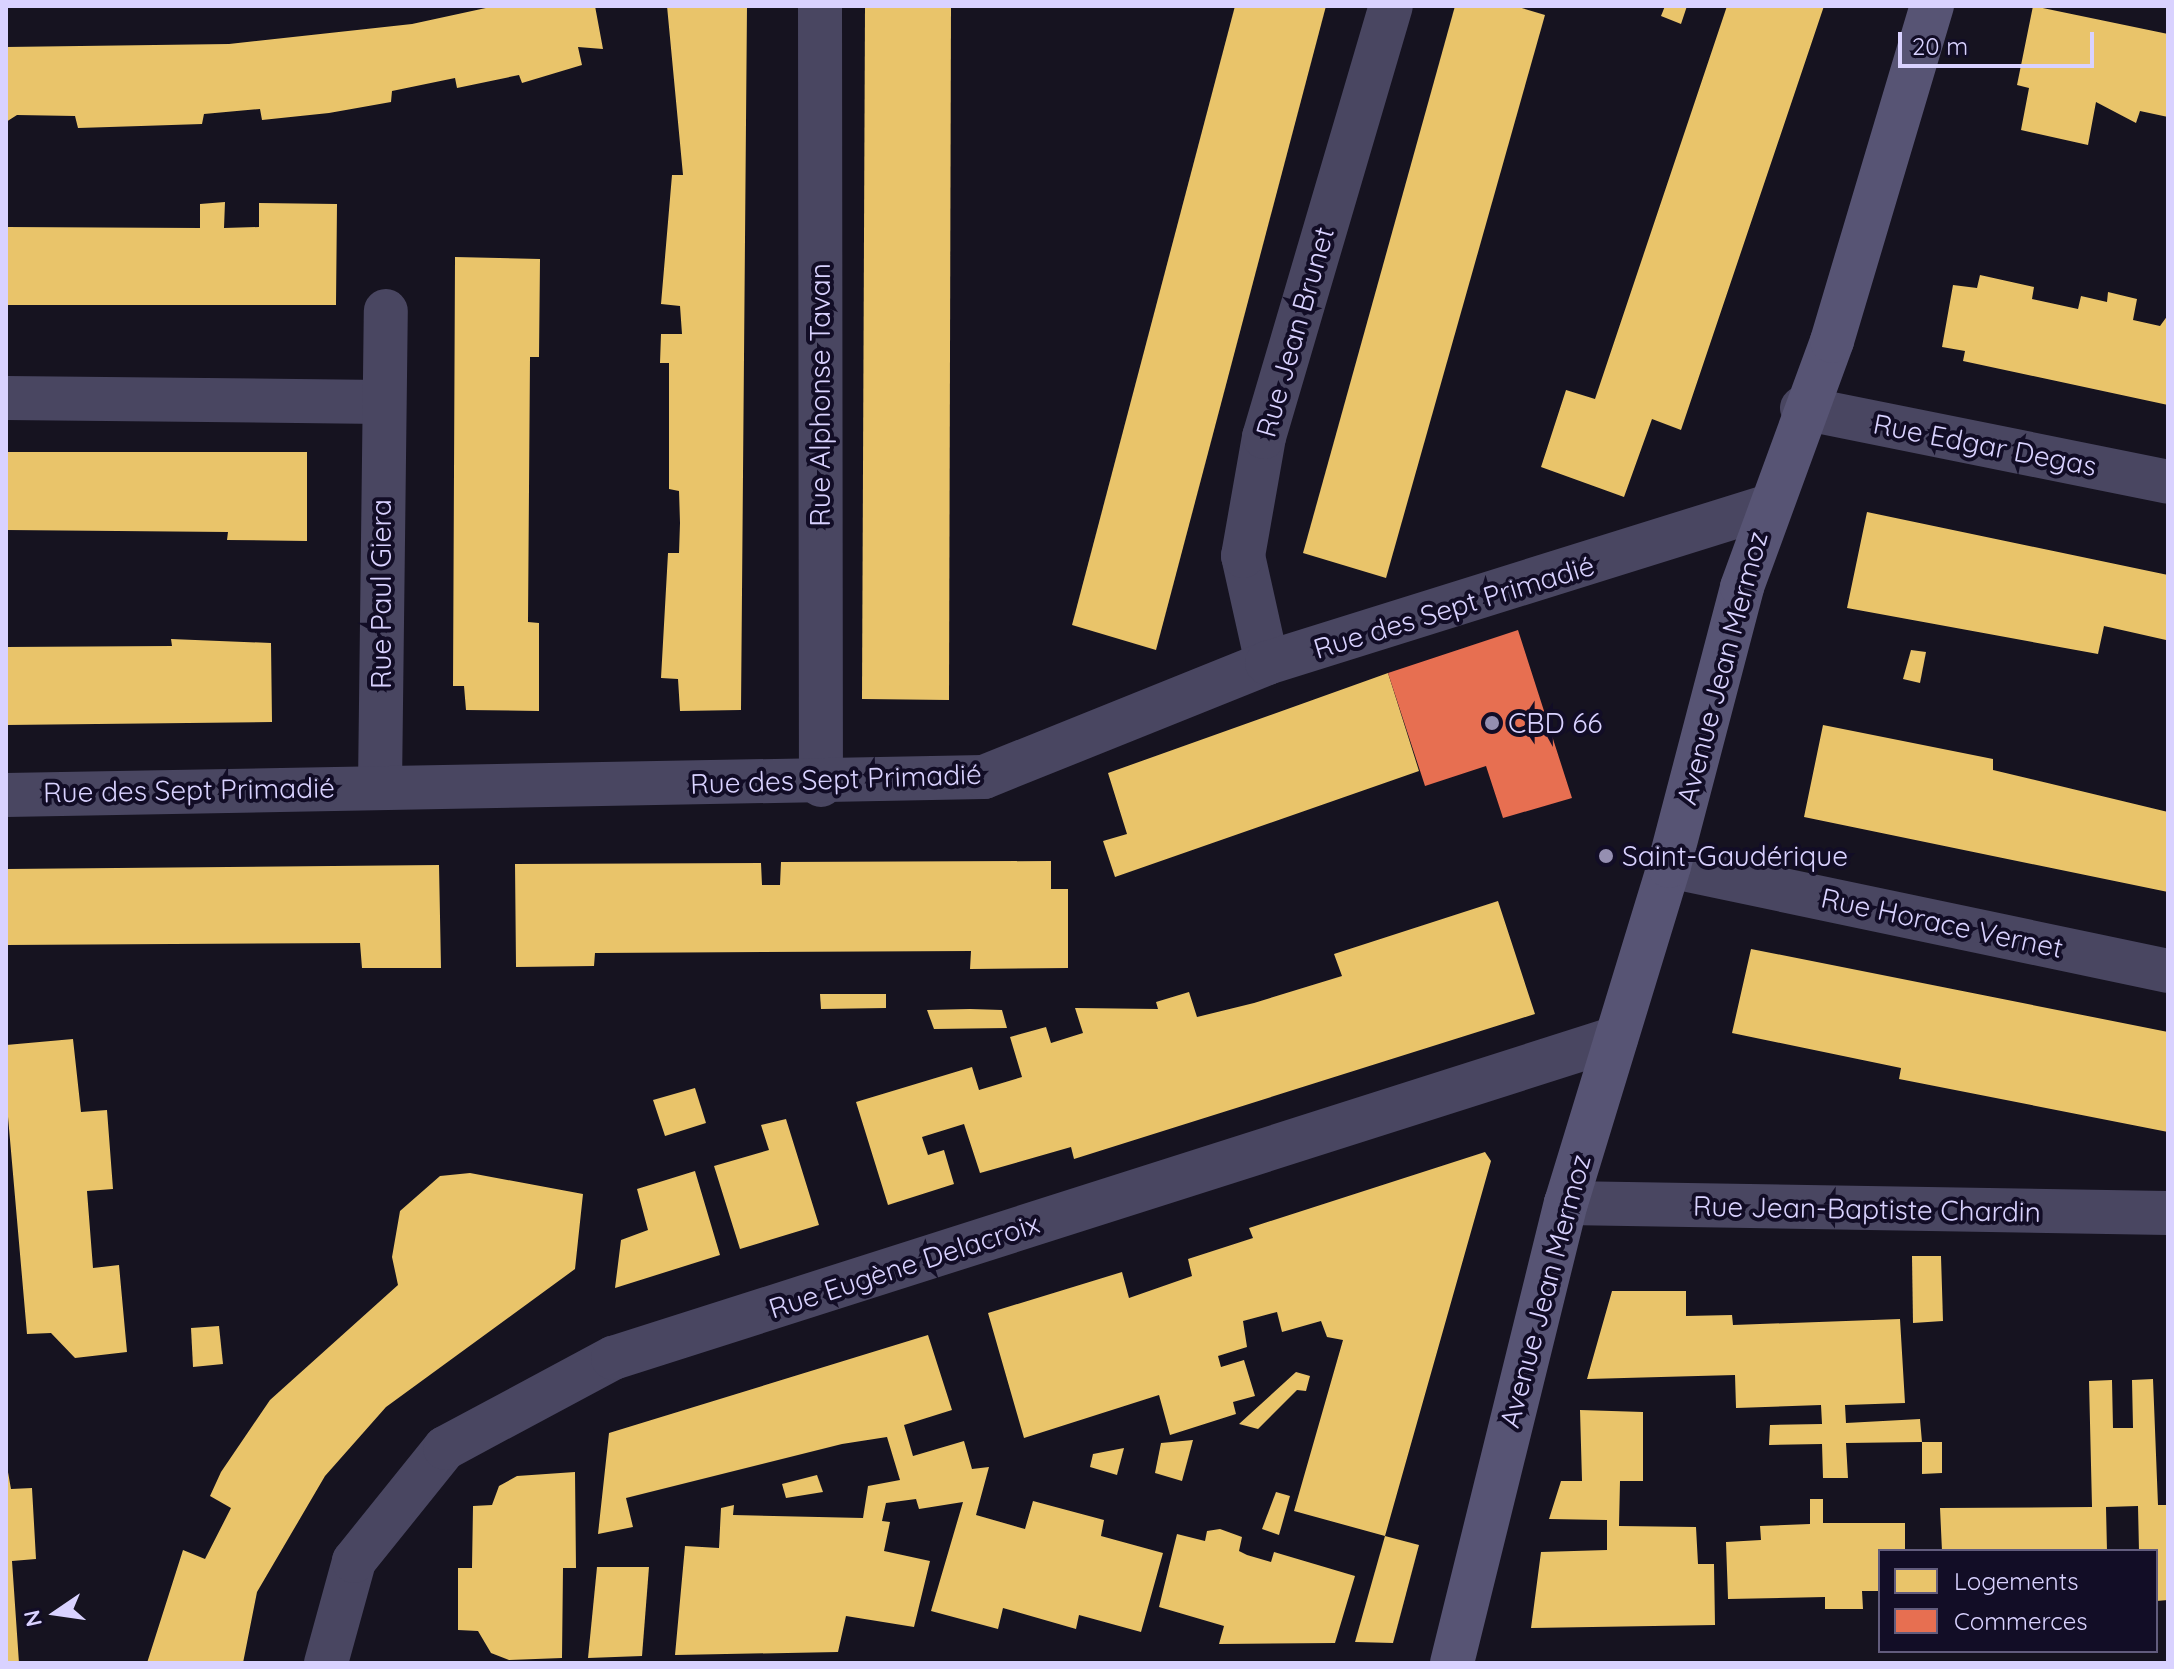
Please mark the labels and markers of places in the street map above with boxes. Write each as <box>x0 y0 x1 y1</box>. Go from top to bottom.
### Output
place label: CBD 66 <box>1508 706 1602 740</box>
marker: CBD 66 <box>1483 714 1501 732</box>
place label: Saint-Gaudérique <box>1622 839 1848 873</box>
marker: Saint-Gaudérique <box>1597 847 1615 865</box>

